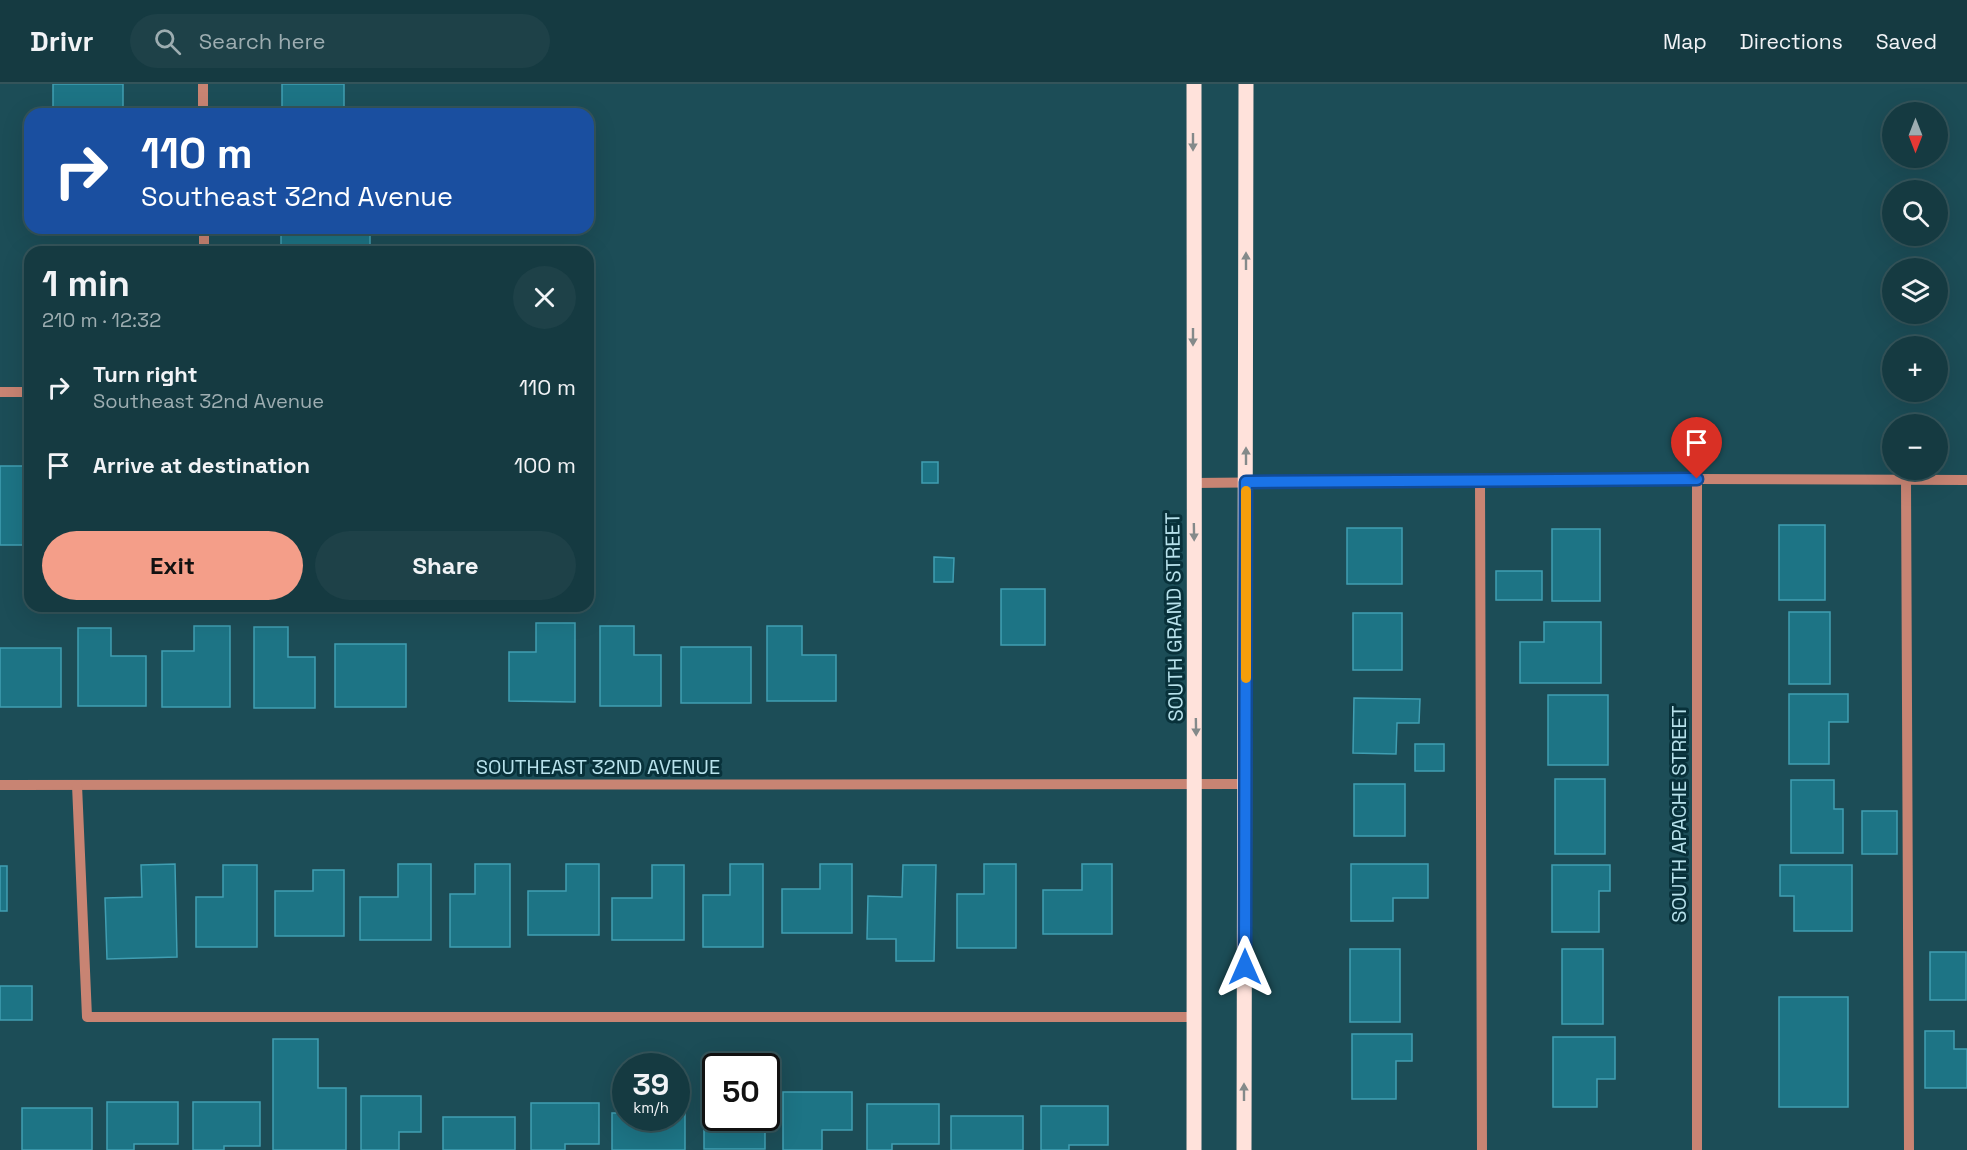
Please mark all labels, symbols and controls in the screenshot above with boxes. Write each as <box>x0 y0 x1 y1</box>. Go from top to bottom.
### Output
search box <box>130 14 550 68</box>
text: Drivr <box>30 23 94 59</box>
icon: search <box>151 25 184 58</box>
text: Search here <box>199 27 325 55</box>
text: Map <box>1663 28 1707 55</box>
text: Directions <box>1740 28 1843 55</box>
text: Saved <box>1876 28 1937 55</box>
north arrow <box>1882 102 1948 168</box>
map controls <box>1882 102 1948 480</box>
text: 110 m <box>141 127 253 180</box>
icon: right <box>42 132 120 210</box>
one-way arrow <box>1188 133 1198 152</box>
text: Southeast 32nd Avenue <box>141 179 453 214</box>
button: search <box>1882 180 1948 246</box>
one-way arrow <box>1241 251 1251 270</box>
button: layers <box>1882 258 1948 324</box>
text: 1 min <box>42 261 130 307</box>
button: close <box>513 266 576 329</box>
text: 210 m · 12:32 <box>42 307 161 333</box>
one-way arrow <box>1188 328 1198 347</box>
button: + <box>1882 336 1948 402</box>
text: Turn right <box>93 360 198 388</box>
icon: right <box>42 371 75 404</box>
text: 110 m <box>519 373 576 401</box>
text: Southeast 32nd Avenue <box>93 388 324 414</box>
button: − <box>1882 414 1948 480</box>
pin <box>1671 417 1722 479</box>
icon: arrive <box>1680 426 1713 459</box>
one-way arrow <box>1241 446 1251 465</box>
icon: arrive <box>42 449 75 482</box>
text: Arrive at destination <box>93 451 310 479</box>
text: 100 m <box>514 451 576 479</box>
street label: SOUTH GRAND STREET <box>1159 512 1189 722</box>
one-way arrow <box>1189 523 1199 542</box>
button: Exit <box>42 531 303 600</box>
button: Share <box>315 531 576 600</box>
street label: SOUTH APACHE STREET <box>1666 705 1692 923</box>
one-way arrow <box>1191 718 1200 737</box>
street label: SOUTHEAST 32ND AVENUE <box>476 754 720 780</box>
position arrow <box>1213 935 1277 999</box>
speed limit sign: 50 <box>702 1053 780 1131</box>
text: 39 <box>633 1065 669 1104</box>
one-way arrow <box>1239 1082 1249 1101</box>
text: km/h <box>633 1098 669 1117</box>

